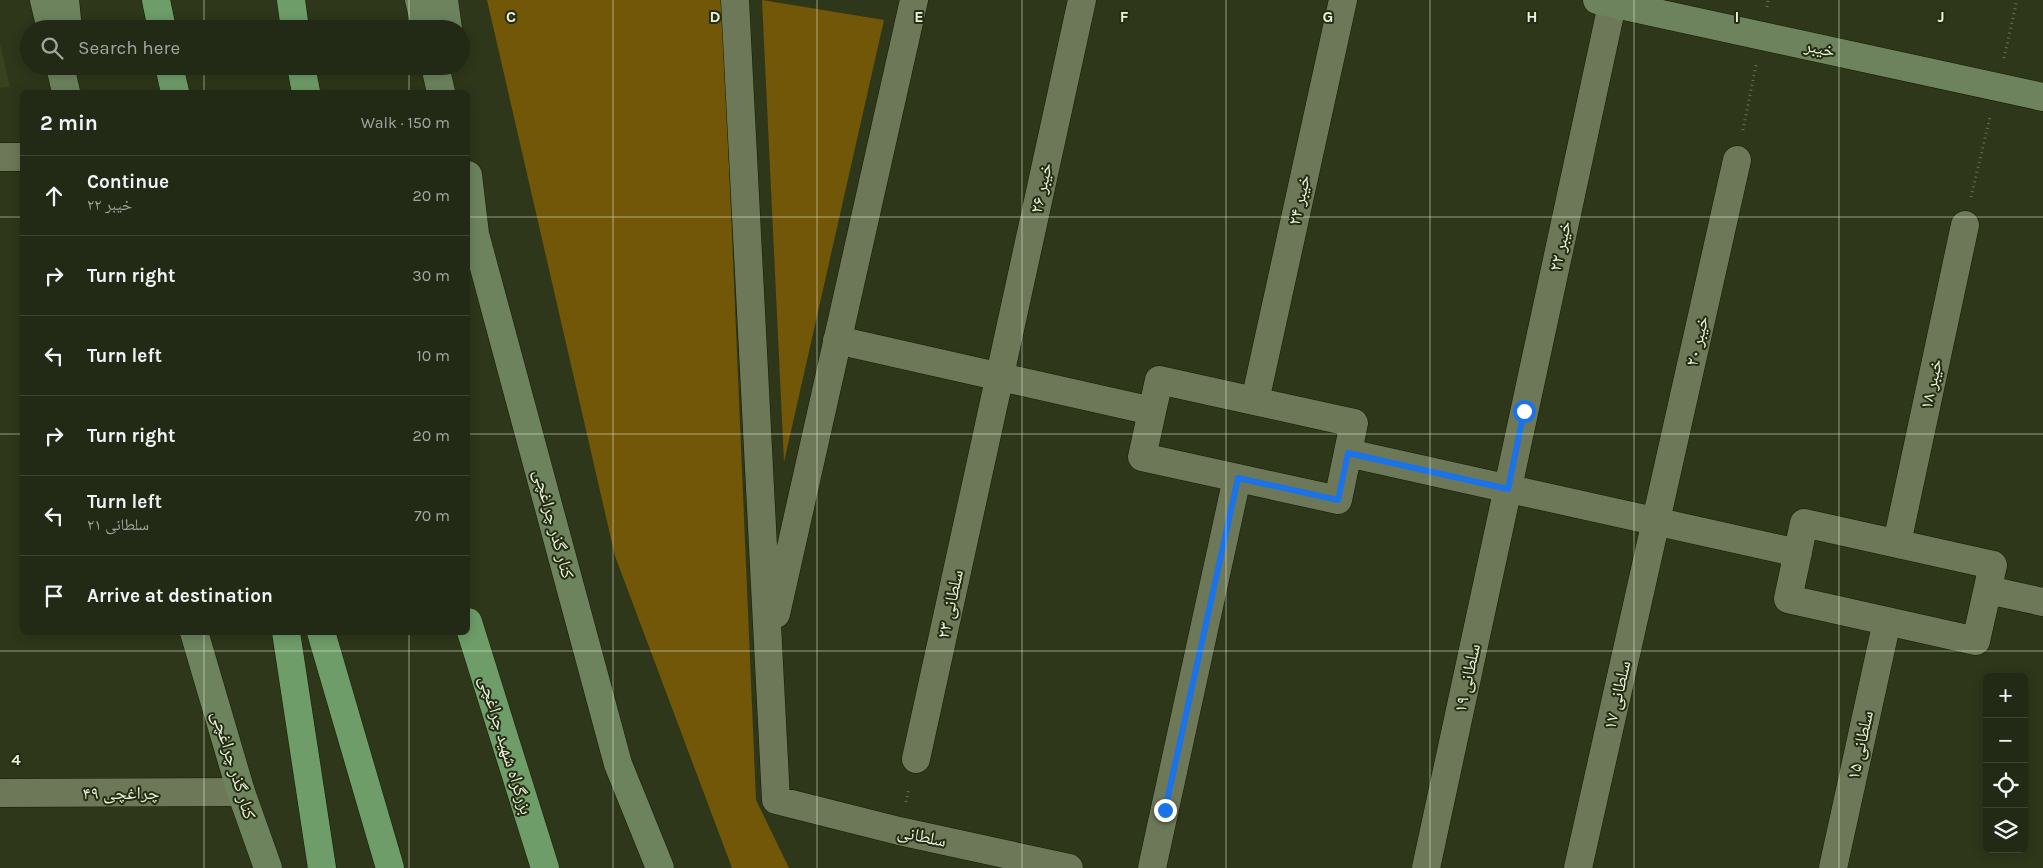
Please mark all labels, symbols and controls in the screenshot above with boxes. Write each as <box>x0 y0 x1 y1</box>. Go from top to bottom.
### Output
text: C <box>506 7 516 26</box>
text: D <box>710 7 721 26</box>
text: E <box>914 7 924 26</box>
text: F <box>1120 7 1129 26</box>
text: G <box>1323 7 1333 26</box>
text: H <box>1526 7 1538 26</box>
text: I <box>1735 7 1739 26</box>
text: J <box>1937 7 1945 26</box>
search box <box>20 20 470 75</box>
icon: search <box>38 34 66 62</box>
street label: خیبر <box>1802 34 1837 62</box>
text: Search here <box>78 37 180 59</box>
text: 2 min <box>40 111 98 135</box>
text: Walk · 150 m <box>361 113 450 132</box>
street label: خیبر ۲۶ <box>1025 161 1057 215</box>
text: Continue <box>87 171 169 193</box>
street label: خیبر ۲۴ <box>1283 173 1315 227</box>
icon: ahead <box>40 182 68 210</box>
text: 20 m <box>412 186 450 205</box>
text: خیبر ۲۲ <box>87 195 132 214</box>
street label: خیبر ۲۲ <box>1544 219 1576 273</box>
icon: right <box>40 262 68 290</box>
text: Turn right <box>87 265 176 287</box>
text: 30 m <box>412 266 450 285</box>
street label: خیبر ۲۰ <box>1681 314 1713 368</box>
icon: left <box>40 342 68 370</box>
text: Turn left <box>87 345 162 367</box>
text: 10 m <box>416 346 450 365</box>
street label: خیبر ۱۸ <box>1915 357 1947 411</box>
route start <box>1513 400 1536 423</box>
icon: right <box>40 422 68 450</box>
text: Turn right <box>87 425 176 447</box>
text: 20 m <box>412 426 450 445</box>
street label: کنار گذر چراغچی <box>529 467 579 582</box>
text: Turn left <box>87 491 162 513</box>
icon: left <box>40 502 68 530</box>
text: 70 m <box>414 506 450 525</box>
text: سلطانی ۲۱ <box>87 515 149 534</box>
street label: سلطانی ۲۳ <box>932 568 968 640</box>
icon: arrive <box>40 582 68 610</box>
text: Arrive at destination <box>87 585 273 607</box>
street label: سلطانی ۱۹ <box>1449 642 1485 714</box>
street label: سلطانی ۱۷ <box>1598 658 1636 732</box>
street label: بزرگراه شهید چراغچی <box>474 673 538 817</box>
map controls <box>1983 673 2028 853</box>
button: + <box>1983 673 2028 718</box>
street label: کنار گذر چراغچی <box>207 708 261 822</box>
street label: سلطانی ۱۵ <box>1842 709 1878 781</box>
button: − <box>1983 718 2028 763</box>
text: 4 <box>11 750 21 769</box>
button: locate <box>1983 763 2028 808</box>
street label: چراغچی ۴۹ <box>83 782 159 804</box>
route end <box>1154 799 1177 822</box>
button: layers <box>1983 808 2028 853</box>
street label: سلطانی <box>896 820 948 852</box>

